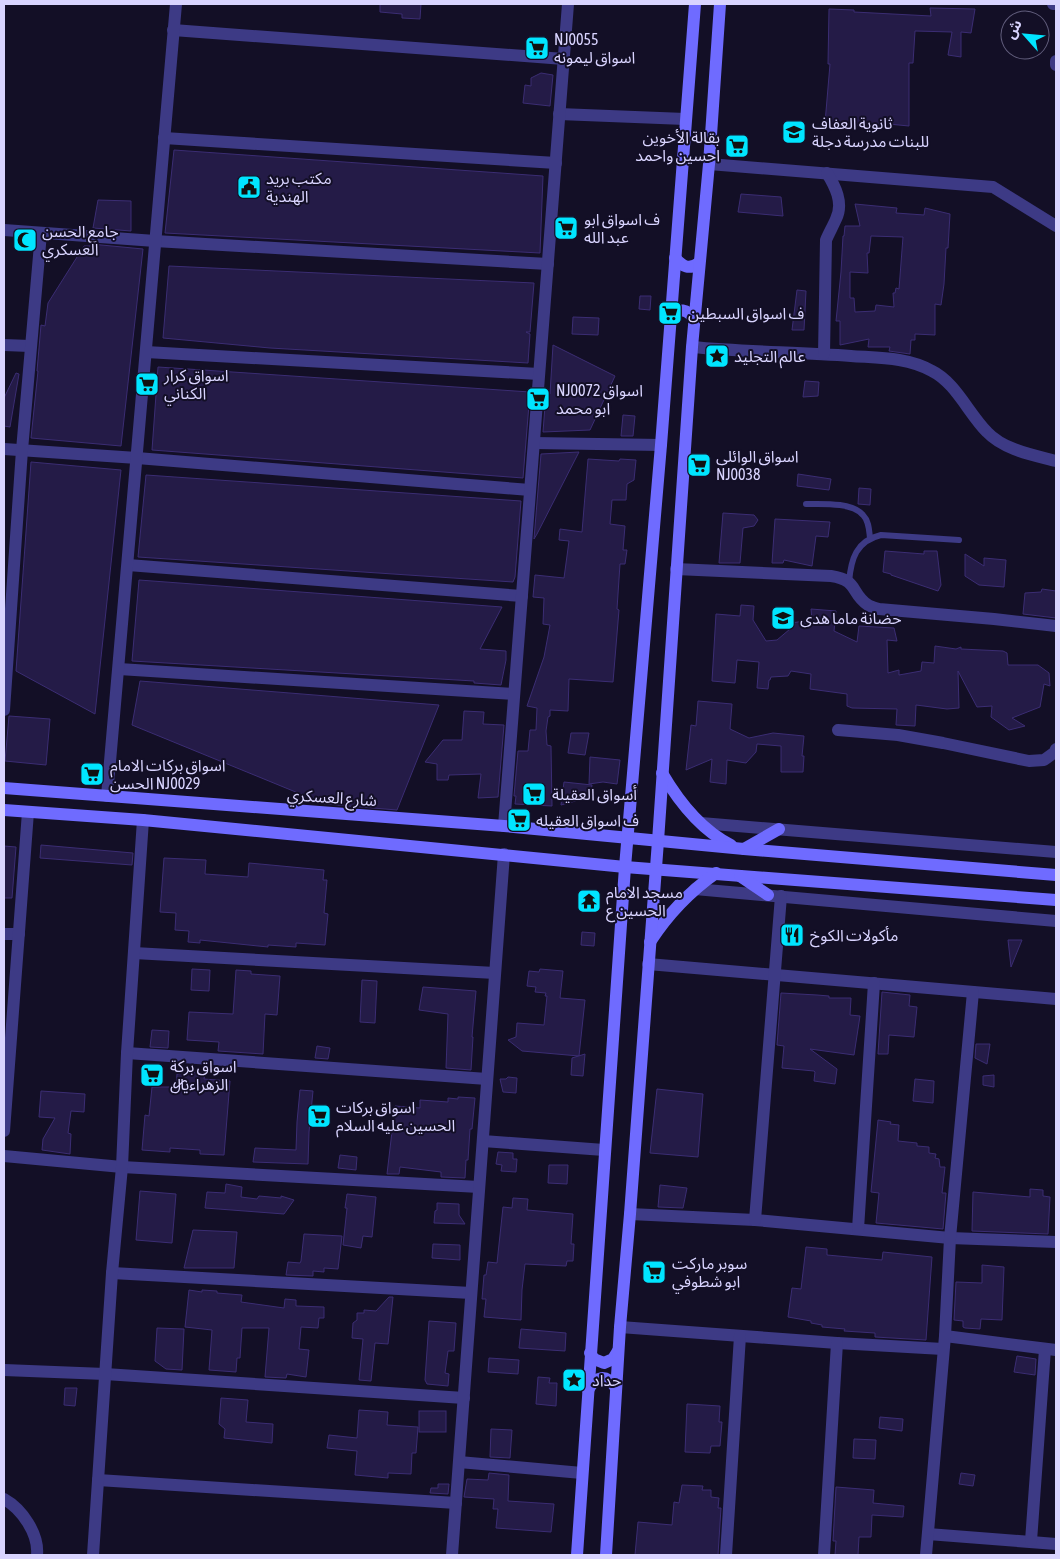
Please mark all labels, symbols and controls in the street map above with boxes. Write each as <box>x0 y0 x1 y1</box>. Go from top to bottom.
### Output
north arrow <box>1000 10 1050 60</box>
text: ش <box>1002 17 1025 41</box>
place label: NJ0055 اسواق ليمونه <box>554 30 635 67</box>
supermarket icon: NJ0055 اسواق ليمونه <box>524 35 550 61</box>
place label: ثانوية العفاف للبنات مدرسة دجلة <box>812 114 929 151</box>
school or university icon: ثانوية العفاف للبنات مدرسة دجلة <box>781 119 807 145</box>
place label: بقالة الأخوين احسين واحمد <box>635 128 720 165</box>
supermarket icon: بقالة الأخوين احسين واحمد <box>724 133 750 159</box>
place label: مكتب بريد الهندية <box>266 169 332 206</box>
public building icon: مكتب بريد الهندية <box>236 174 262 200</box>
place label: ف اسواق ابو عبد الله <box>584 210 660 246</box>
supermarket icon: ف اسواق ابو عبد الله <box>553 215 579 241</box>
place label: جامع الحسن العسكري <box>42 222 119 262</box>
mosque icon: جامع الحسن العسكري <box>12 227 38 253</box>
supermarket icon: ف اسواق السبطين <box>657 300 683 326</box>
place label: ف اسواق السبطين <box>688 304 805 323</box>
place icon: عالم التجليد <box>704 343 730 369</box>
place label: عالم التجليد <box>734 347 805 369</box>
place label: اسواق كرار الكناني <box>163 366 229 406</box>
supermarket icon: اسواق كرار الكناني <box>134 371 160 397</box>
place label: NJ0072 اسواق ابو محمد <box>556 381 643 418</box>
supermarket icon: NJ0072 اسواق ابو محمد <box>525 386 551 412</box>
place label: اسواق الوائلی NJ0038 <box>716 447 799 483</box>
supermarket icon: اسواق الوائلی NJ0038 <box>686 452 712 478</box>
school or university icon: حضانة ماما هدى <box>770 605 796 631</box>
place label: حضانة ماما هدى <box>800 609 902 628</box>
place label: اسواق بركات الامام الحسن NJ0029 <box>110 756 226 793</box>
supermarket icon: اسواق بركات الامام الحسن NJ0029 <box>79 761 105 787</box>
supermarket icon: أسواق العقيلة <box>521 781 547 807</box>
street label: شارع العسكري <box>286 785 377 813</box>
place label: أسواق العقيلة <box>552 785 637 804</box>
supermarket icon: ف اسواق العقيله <box>506 807 532 833</box>
place label: ف اسواق العقيله <box>536 811 639 830</box>
place label: مسجد الامام الحسين ع <box>606 883 683 923</box>
temple icon: مسجد الامام الحسين ع <box>576 888 602 914</box>
restaurant icon: مأكولات الكوخ <box>779 922 805 948</box>
place label: مأكولات الكوخ <box>810 926 898 948</box>
place label: اسواق بركة الزهراء﷼ <box>170 1057 237 1094</box>
supermarket icon: اسواق بركة الزهراء﷼ <box>139 1062 165 1088</box>
place label: اسواق بركات الحسين عليه السلام <box>336 1098 455 1138</box>
supermarket icon: اسواق بركات الحسين عليه السلام <box>306 1103 332 1129</box>
place label: سوبر ماركت ابو شطوفي <box>672 1254 747 1294</box>
supermarket icon: سوبر ماركت ابو شطوفي <box>641 1259 667 1285</box>
place icon: حداد <box>561 1367 587 1393</box>
place label: حداد <box>592 1371 621 1389</box>

